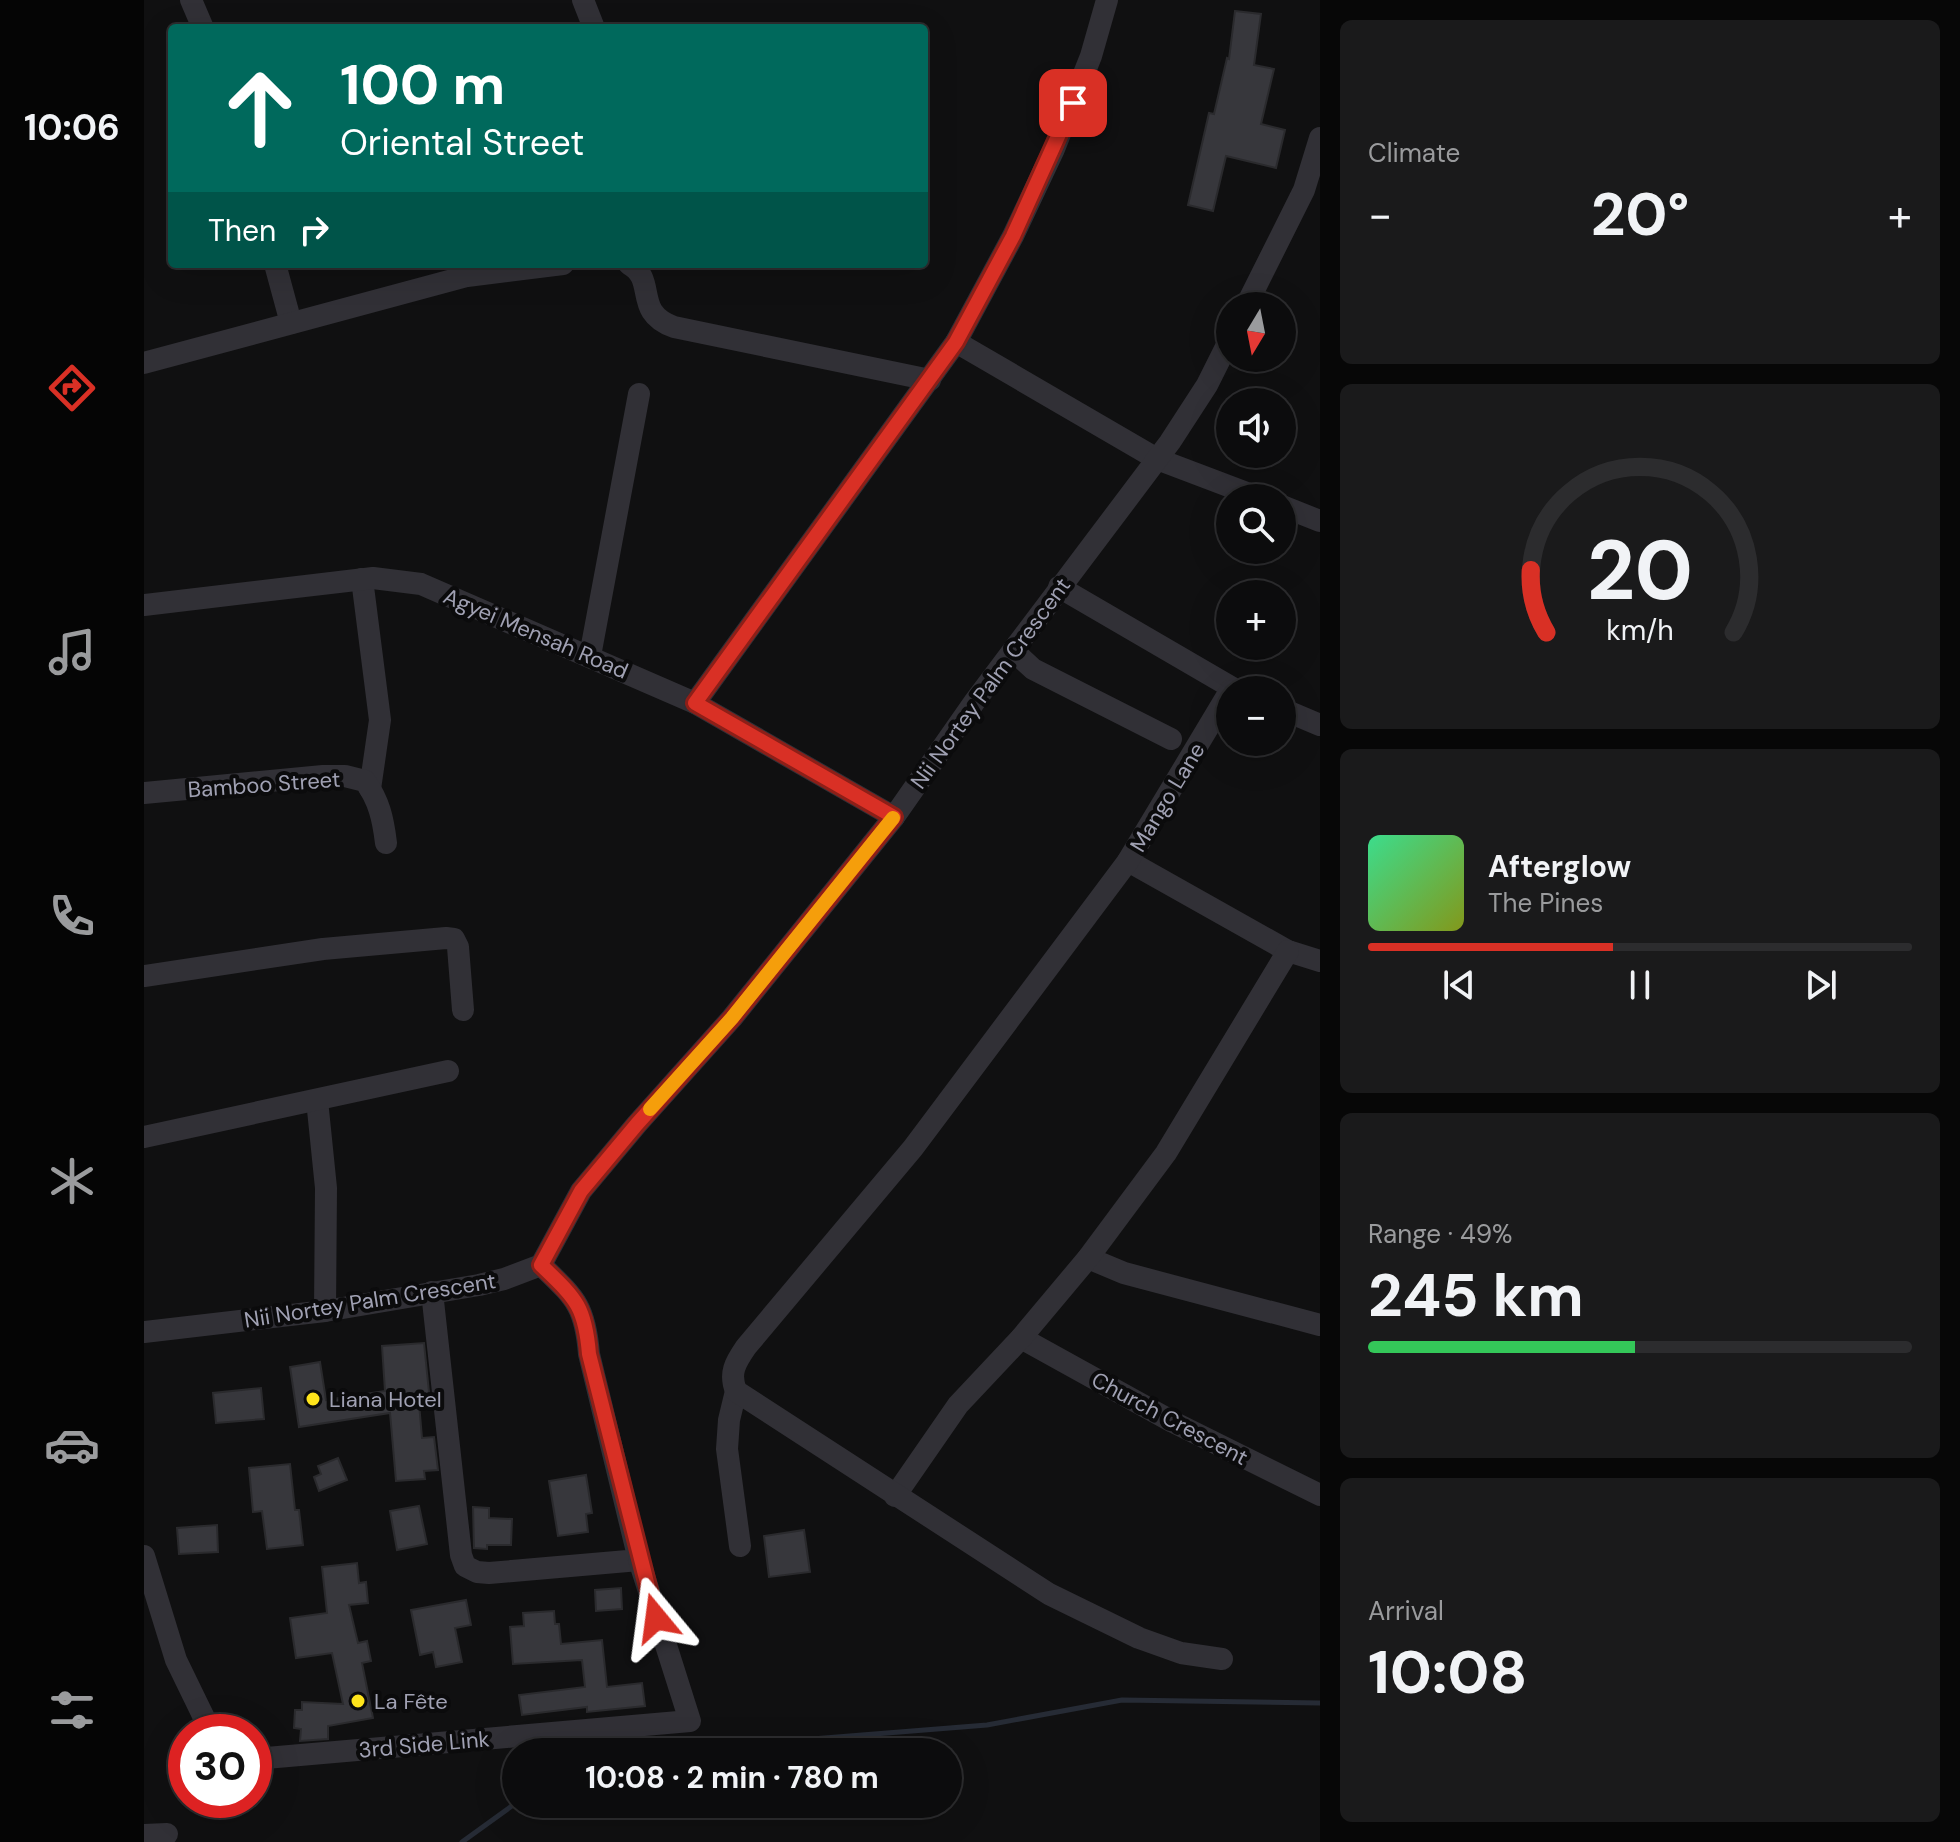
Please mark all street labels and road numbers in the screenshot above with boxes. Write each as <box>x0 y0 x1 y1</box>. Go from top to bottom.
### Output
street label: Nii Nortey Palm Crescent <box>904 572 1077 795</box>
street label: Agyei Mensah Road <box>439 581 633 686</box>
street label: Mango Lane <box>1123 737 1211 857</box>
street label: Bamboo Street <box>187 765 341 804</box>
street label: Nii Nortey Palm Crescent <box>242 1266 498 1335</box>
street label: Church Crescent <box>1086 1365 1253 1472</box>
street label: 3rd Side Link <box>357 1724 491 1765</box>

